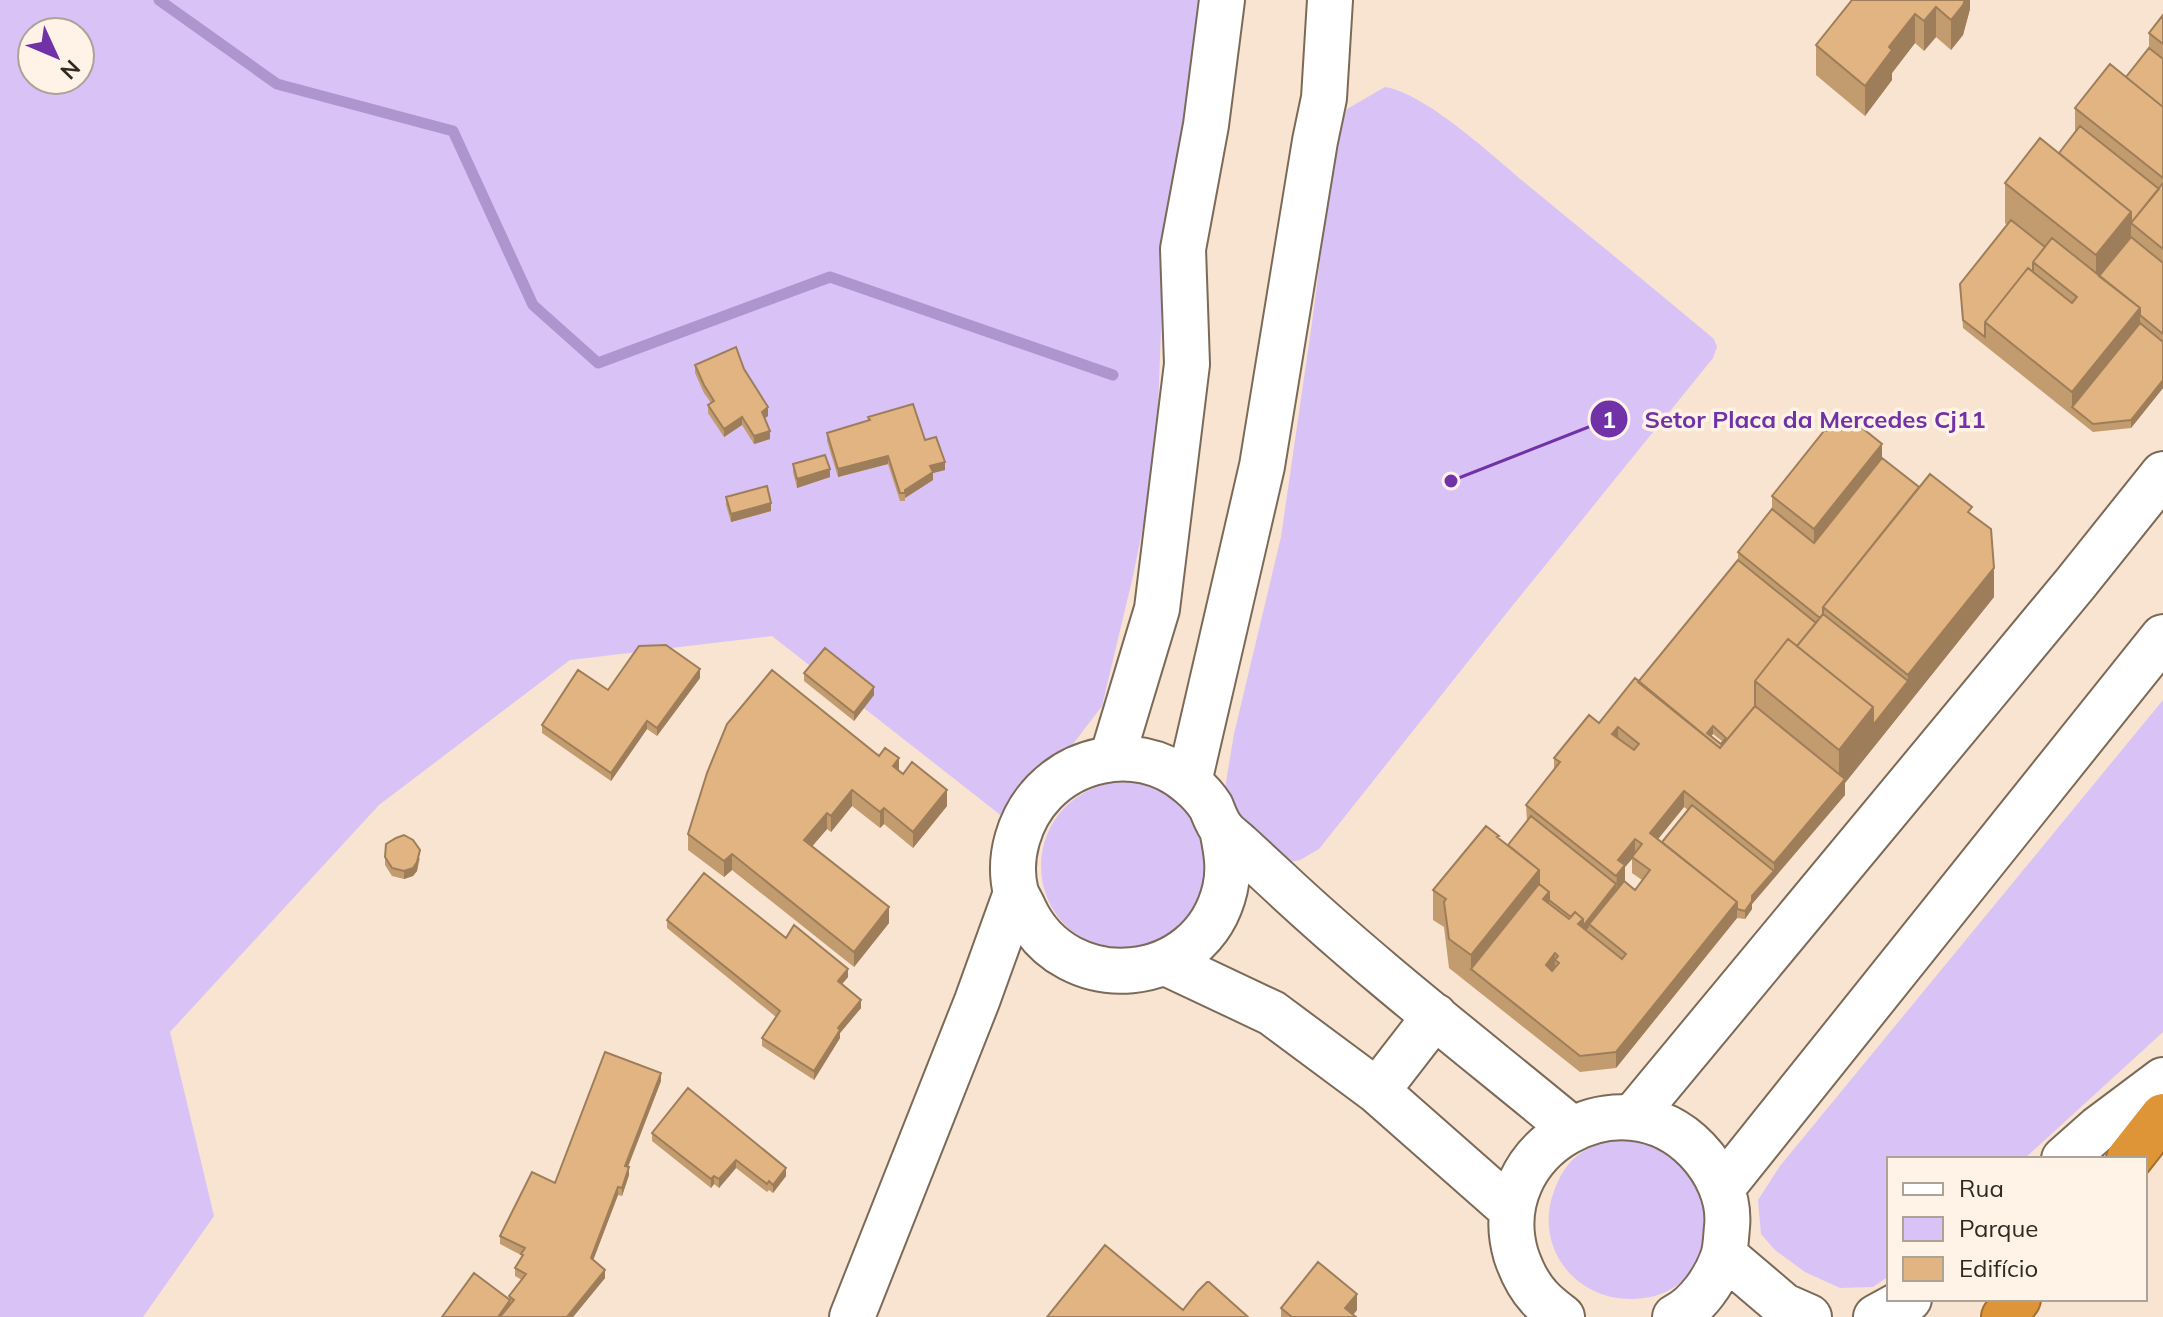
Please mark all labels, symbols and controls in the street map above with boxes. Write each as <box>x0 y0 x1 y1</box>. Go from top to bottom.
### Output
north arrow <box>16 16 96 96</box>
text: N <box>55 54 86 86</box>
callout: Setor Placa da Mercedes Cj11 <box>1589 395 2002 443</box>
text: 1 <box>1602 404 1616 434</box>
text: Setor Placa da Mercedes Cj11 <box>1644 404 1986 434</box>
legend <box>1887 1157 2147 1301</box>
text: Rua <box>1959 1173 2004 1203</box>
text: Parque <box>1959 1213 2038 1243</box>
text: Edifício <box>1959 1253 2038 1283</box>

